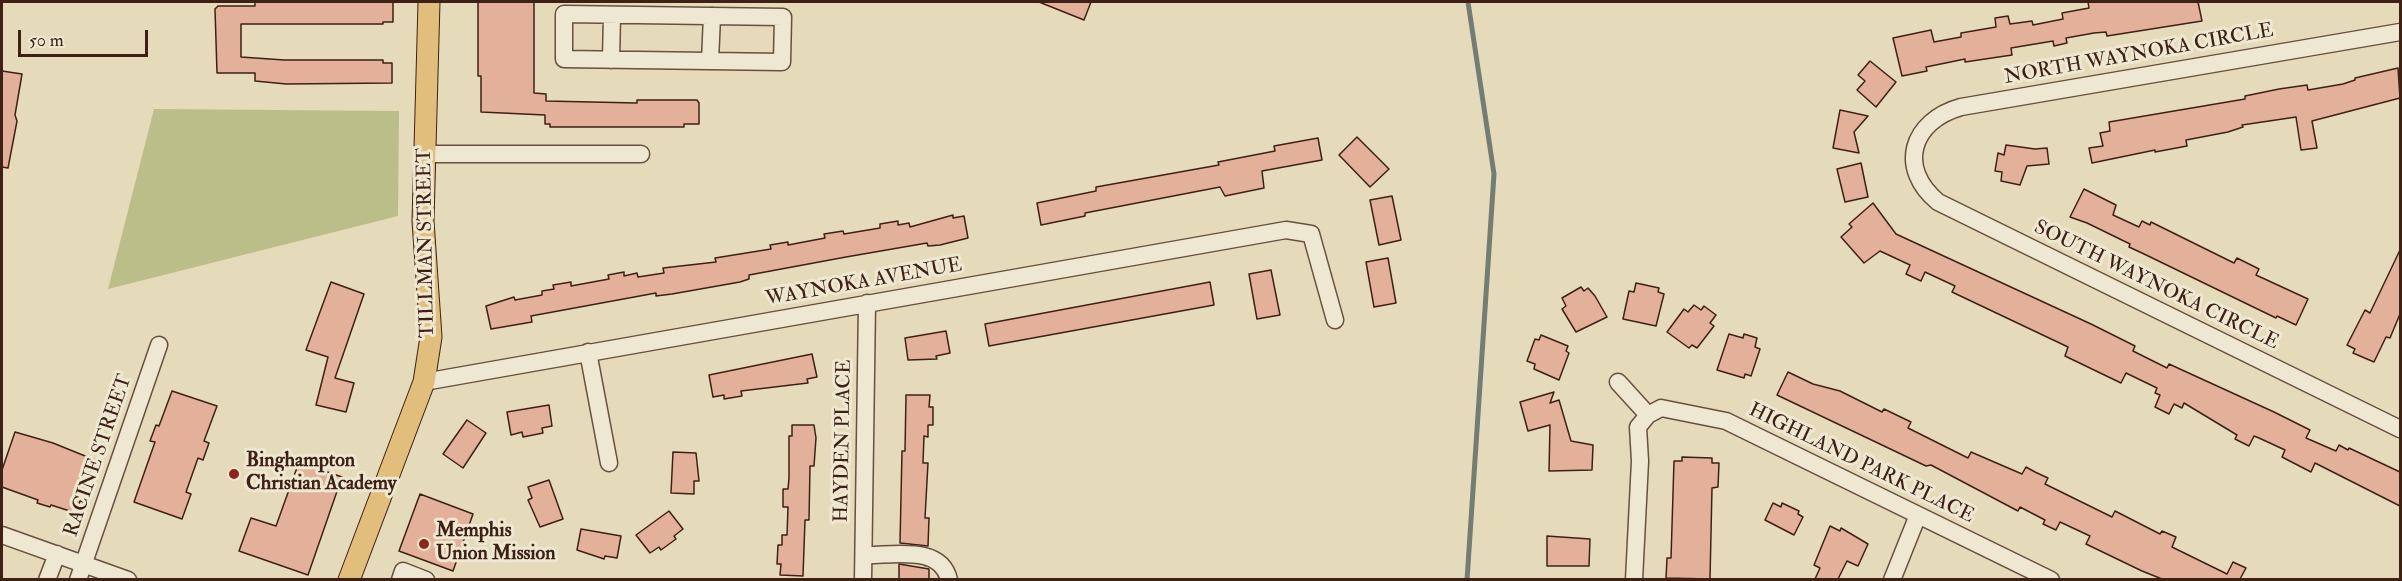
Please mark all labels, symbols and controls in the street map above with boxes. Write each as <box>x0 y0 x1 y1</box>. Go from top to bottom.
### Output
scale bar <box>21 18 152 56</box>
street label: NORTH WAYNOKA CIRCLE <box>2002 19 2276 91</box>
text: 50 m <box>29 29 64 52</box>
street label: TILLMAN STREET <box>413 148 441 338</box>
street label: SOUTH WAYNOKA CIRCLE <box>2030 216 2282 356</box>
street label: WAYNOKA AVENUE <box>764 254 964 312</box>
street label: HAYDEN PLACE <box>831 359 857 523</box>
street label: RACINE STREET <box>60 372 138 540</box>
street label: HIGHLAND PARK PLACE <box>1744 399 1978 529</box>
place label: Binghampton Christian Academy <box>246 450 397 497</box>
marker: Binghampton Christian Academy <box>227 467 241 481</box>
place label: Memphis Union Mission <box>436 520 555 567</box>
marker: Memphis Union Mission <box>417 537 431 551</box>

